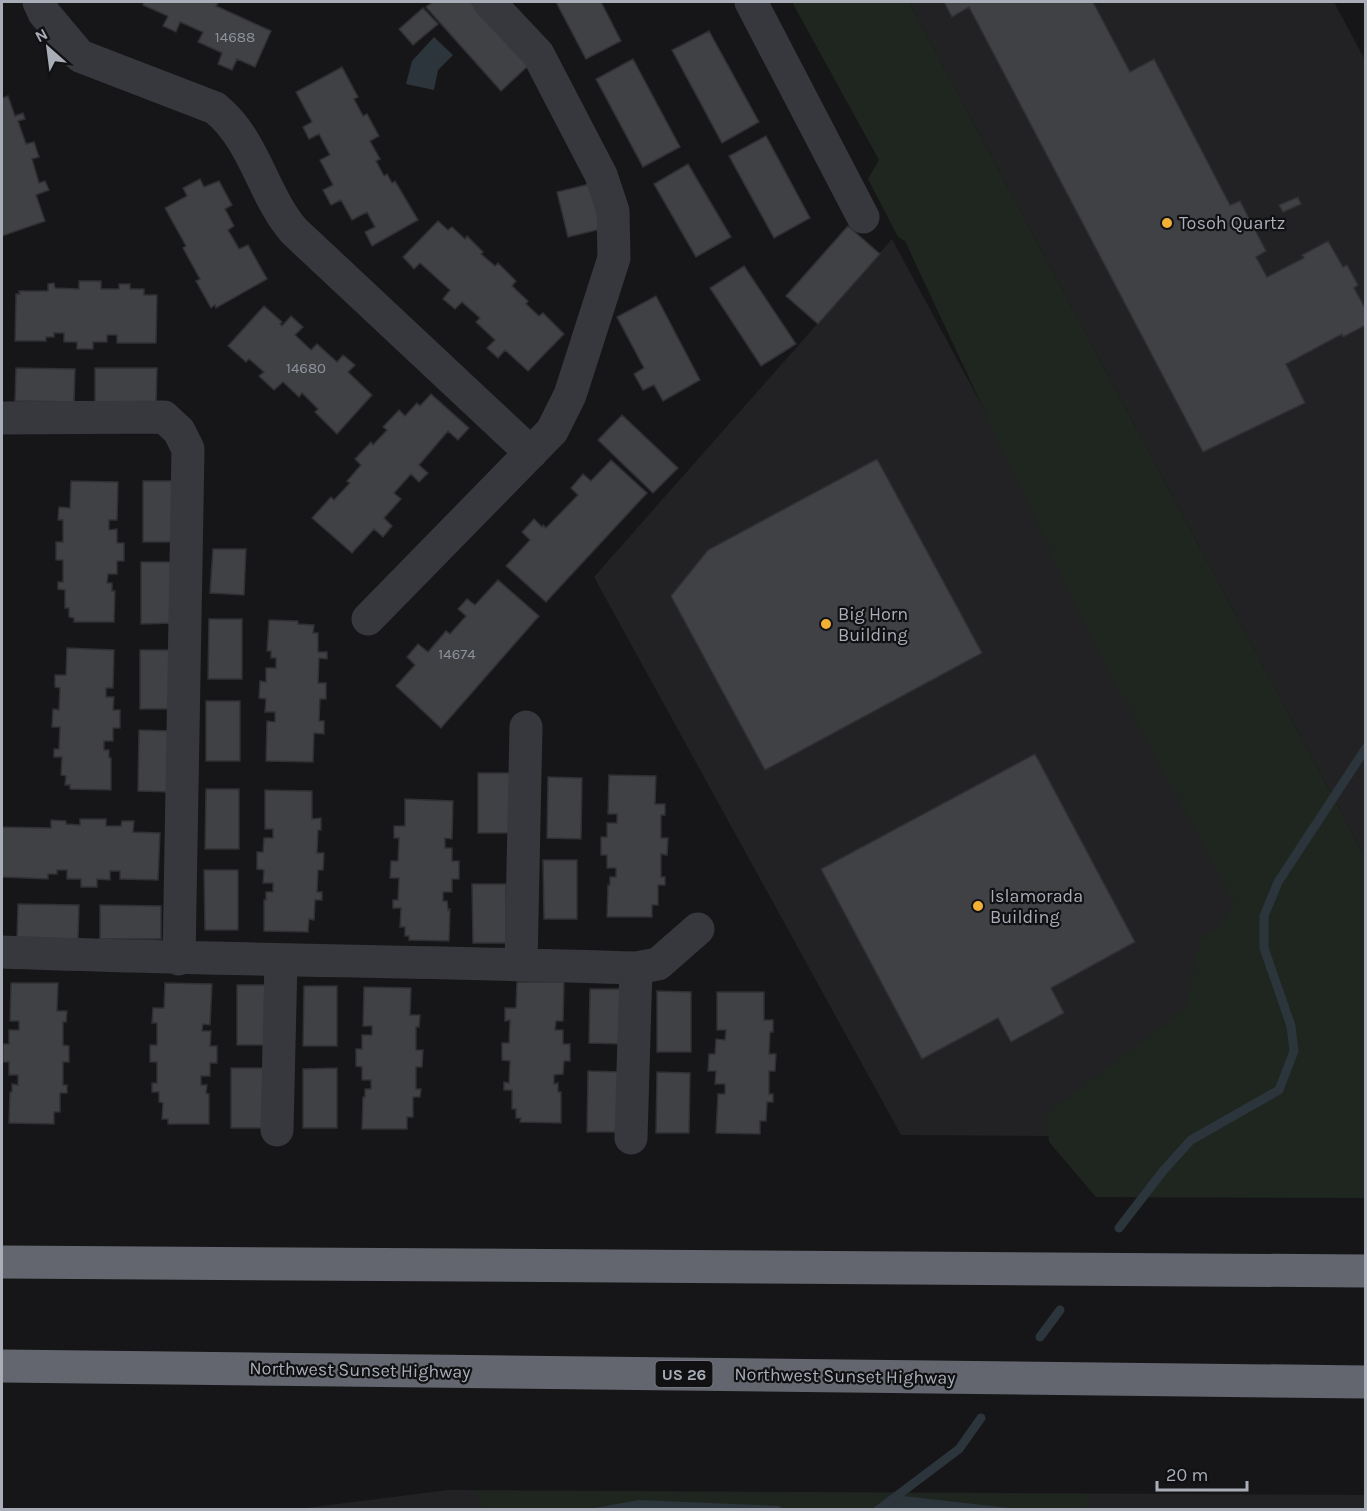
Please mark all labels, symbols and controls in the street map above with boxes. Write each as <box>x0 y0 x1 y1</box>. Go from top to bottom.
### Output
north arrow <box>18 18 78 78</box>
text: N <box>32 24 51 46</box>
house number: 14688 <box>215 28 255 46</box>
place label: Tosoh Quartz <box>1179 212 1285 234</box>
marker: Tosoh Quartz <box>1160 216 1174 230</box>
house number: 14680 <box>286 359 326 377</box>
place label: Big Horn Building <box>838 603 908 646</box>
marker: Big Horn Building <box>819 617 833 631</box>
house number: 14674 <box>438 645 476 663</box>
place label: Islamorada Building <box>990 885 1083 928</box>
marker: Islamorada Building <box>971 899 985 913</box>
street label: Northwest Sunset Highway <box>249 1357 471 1383</box>
road number: US 26 <box>656 1361 712 1387</box>
street label: Northwest Sunset Highway <box>734 1363 956 1389</box>
scale bar <box>1157 1454 1247 1492</box>
text: 20 m <box>1166 1464 1208 1486</box>

